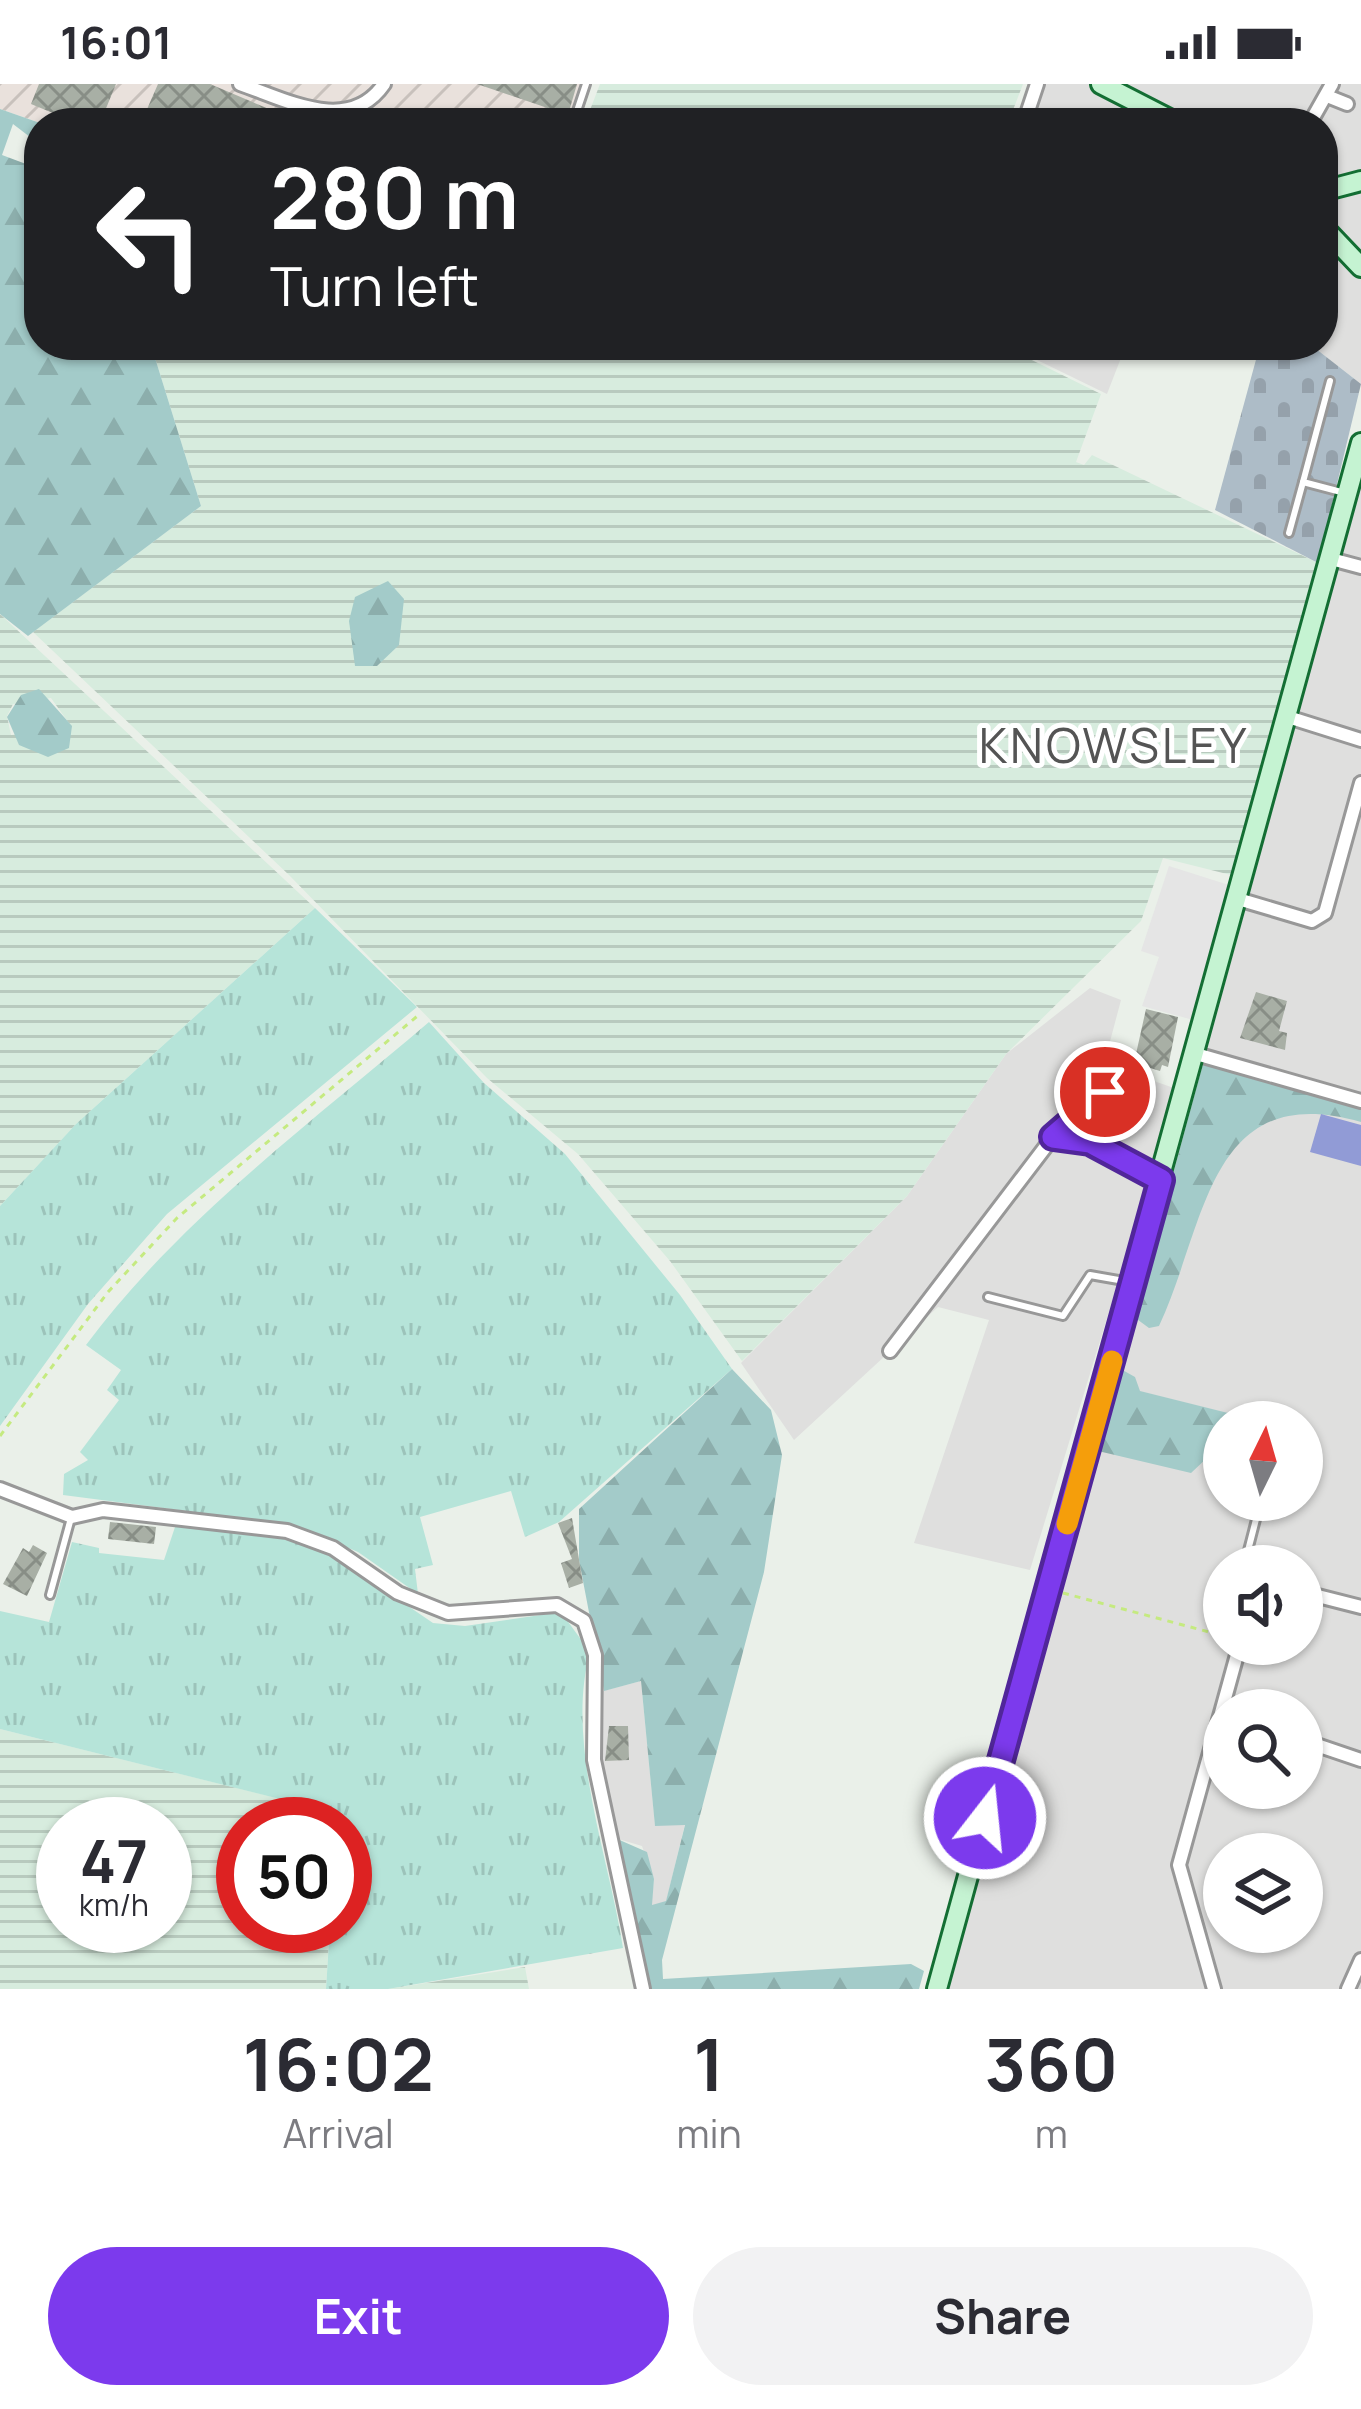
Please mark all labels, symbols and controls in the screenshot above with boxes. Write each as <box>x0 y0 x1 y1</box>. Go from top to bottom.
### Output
text: 16:01 <box>60 11 172 73</box>
text: 280 m <box>270 139 519 254</box>
icon: left <box>72 156 228 312</box>
text: Turn left <box>270 248 479 322</box>
district label: KNOWSLEY <box>979 712 1249 777</box>
pin <box>1054 1041 1156 1143</box>
icon: arrive <box>1072 1059 1138 1125</box>
north arrow <box>1203 1401 1323 1521</box>
map controls <box>1203 1401 1323 1953</box>
button: sound <box>1203 1545 1323 1665</box>
button: search <box>1203 1689 1323 1809</box>
position arrow <box>922 1755 1048 1881</box>
speed limit sign: 50 <box>216 1797 372 1953</box>
text: 47 <box>80 1819 148 1901</box>
button: layers <box>1203 1833 1323 1953</box>
text: km/h <box>79 1884 149 1925</box>
text: 16:02 <box>243 2014 434 2113</box>
text: 1 <box>693 2014 725 2113</box>
text: 360 <box>984 2014 1118 2113</box>
text: Arrival <box>283 2106 394 2160</box>
text: min <box>676 2106 742 2160</box>
text: m <box>1035 2106 1068 2160</box>
button: Exit <box>48 2247 669 2385</box>
button: Share <box>693 2247 1313 2385</box>

